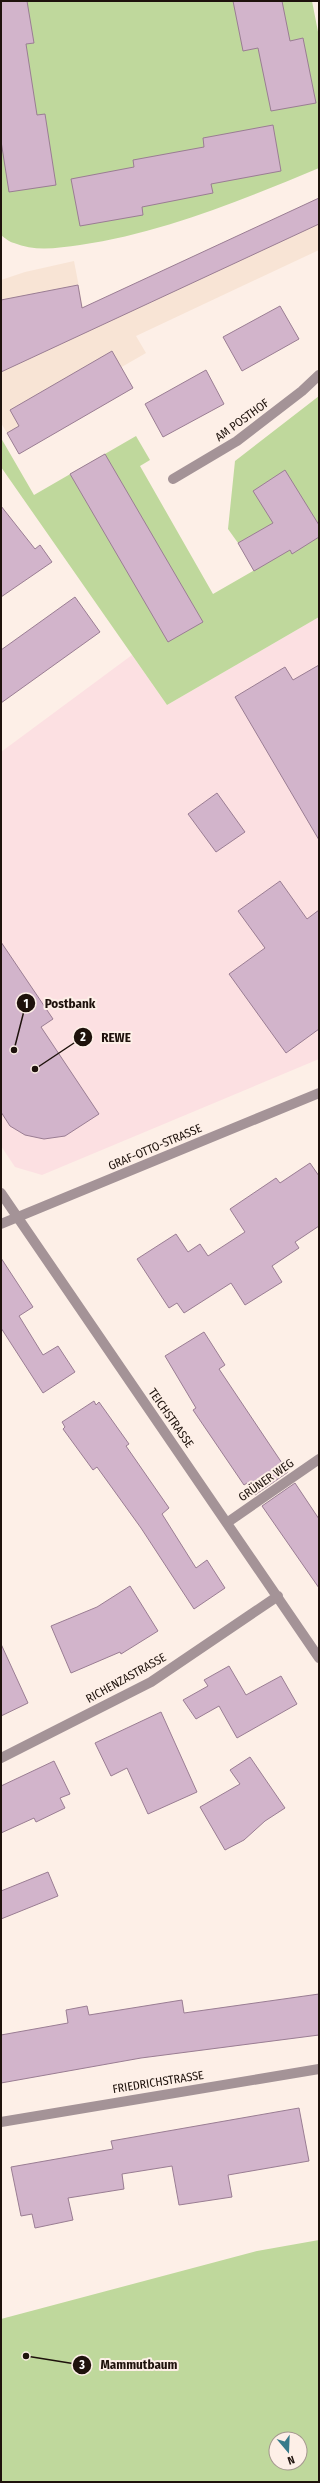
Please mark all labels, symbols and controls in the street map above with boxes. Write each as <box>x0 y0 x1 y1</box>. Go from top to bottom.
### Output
street label: AM POSTHOF <box>212 395 272 444</box>
callout: Postbank <box>16 991 103 1016</box>
text: Postbank <box>45 996 96 1011</box>
text: 1 <box>23 997 29 1011</box>
callout: REWE <box>73 1025 139 1050</box>
text: 2 <box>79 1030 86 1044</box>
text: REWE <box>101 1030 131 1045</box>
street label: GRAF-OTTO-STRASSE <box>106 1121 204 1173</box>
street label: TEICHSTRASSE <box>145 1386 197 1451</box>
street label: GRÜNER WEG <box>235 1454 296 1504</box>
street label: RICHENZASTRASSE <box>83 1650 169 1706</box>
street label: FRIEDRICHSTRASSE <box>111 2068 205 2096</box>
callout: Mammutbaum <box>72 2352 185 2377</box>
text: Mammutbaum <box>100 2357 178 2372</box>
text: 3 <box>78 2358 85 2372</box>
north arrow <box>268 2431 308 2471</box>
text: N <box>286 2453 296 2467</box>

